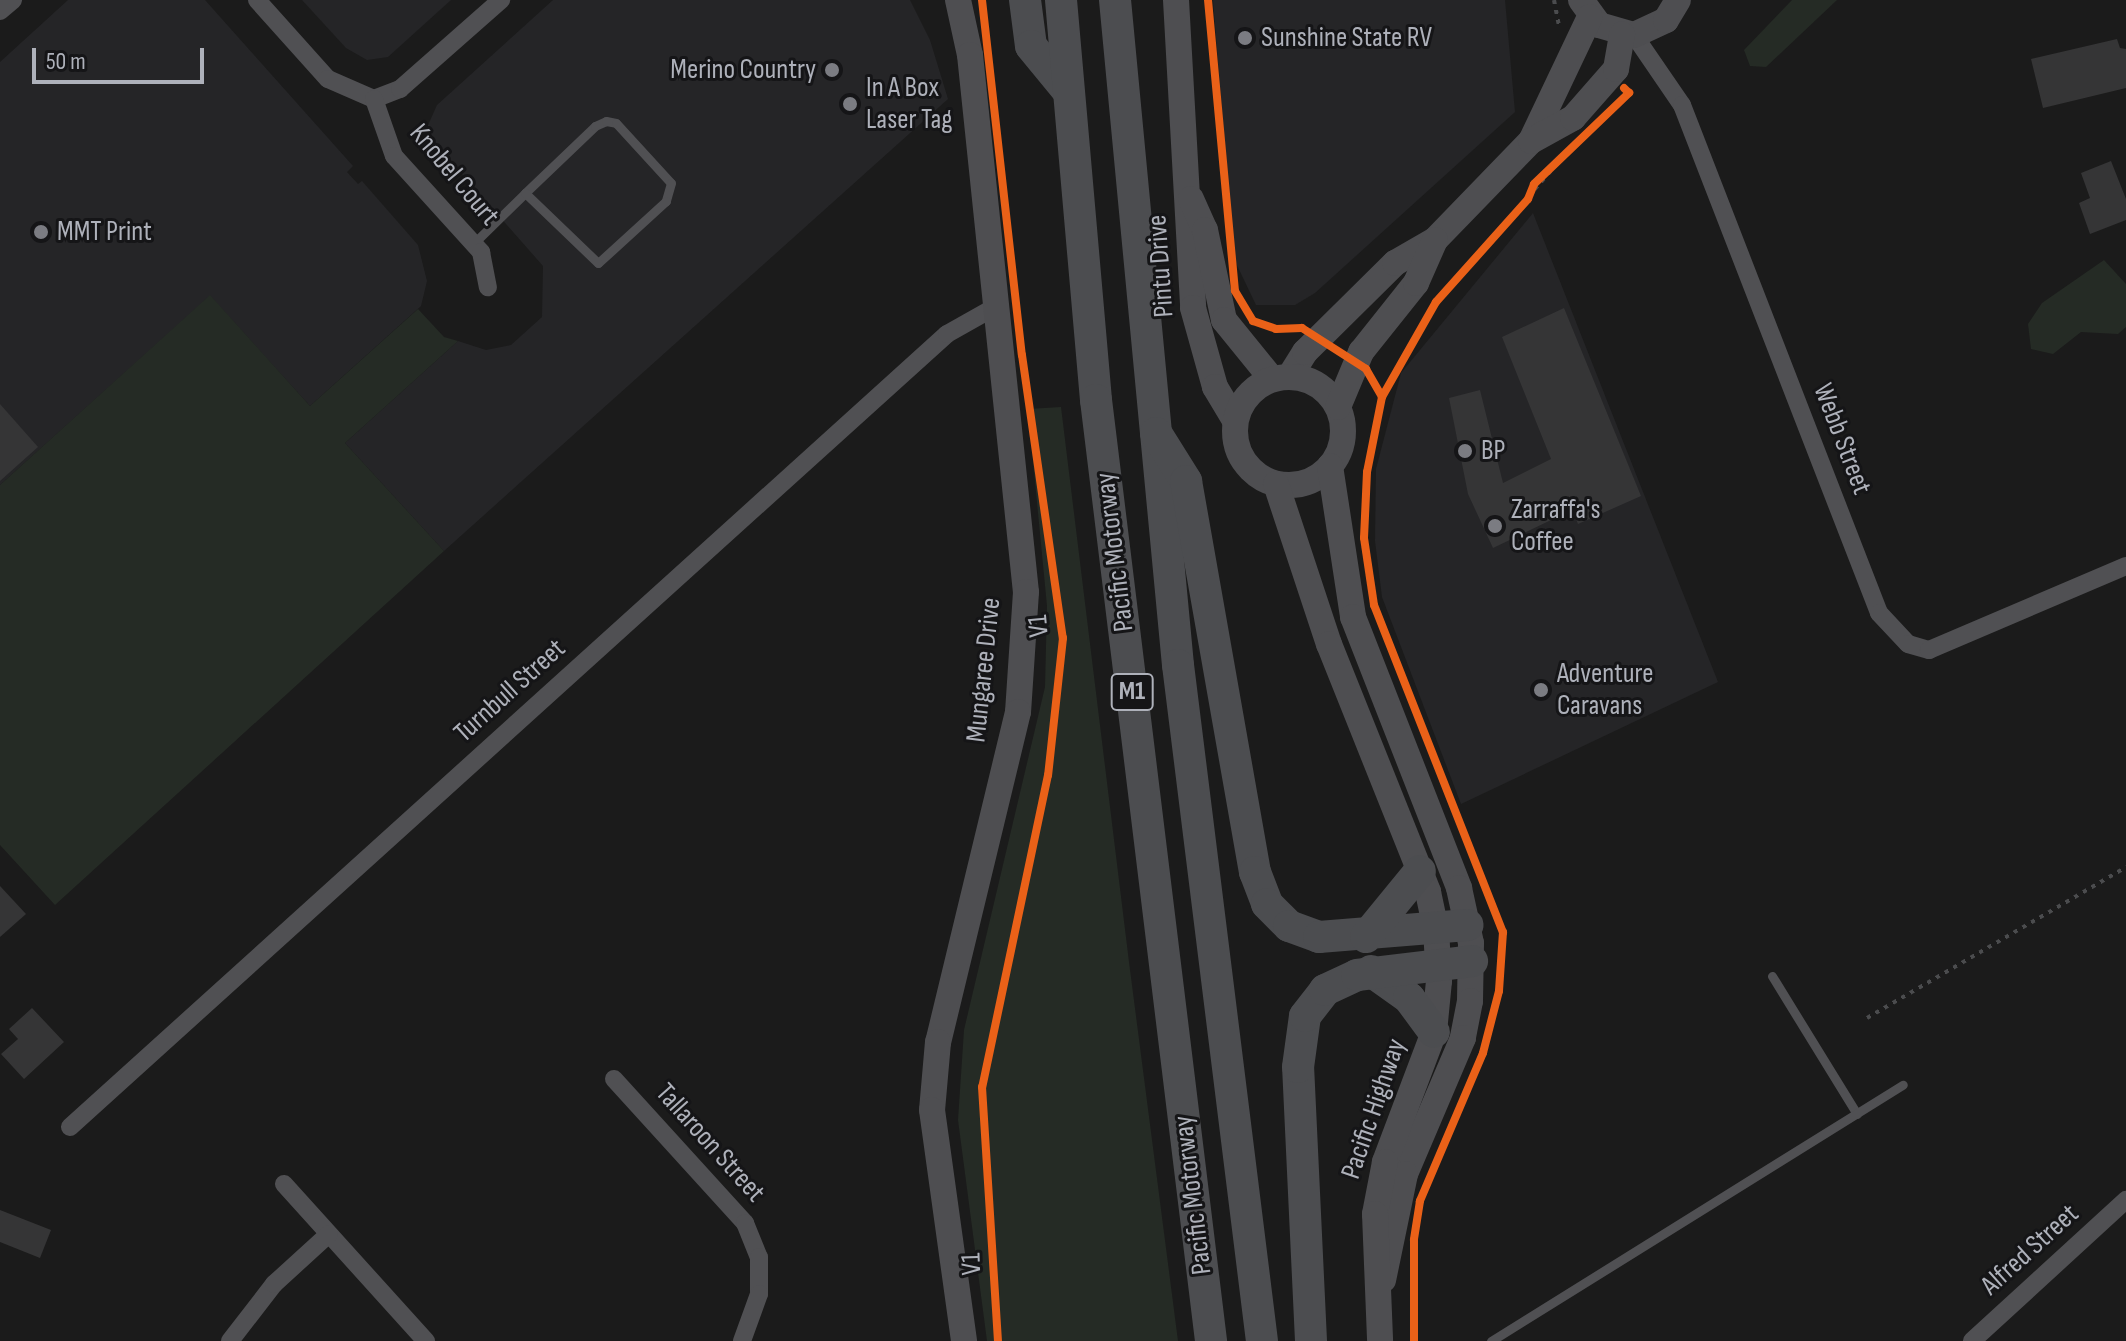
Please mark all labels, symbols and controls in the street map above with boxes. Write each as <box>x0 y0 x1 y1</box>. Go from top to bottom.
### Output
place label: Sunshine State RV <box>1261 21 1432 55</box>
marker: Sunshine State RV <box>1236 29 1254 47</box>
scale bar <box>36 32 208 82</box>
text: 50 m <box>46 47 86 76</box>
place label: Merino Country <box>670 53 816 87</box>
marker: Merino Country <box>823 61 841 79</box>
place label: In A Box Laser Tag <box>866 71 952 137</box>
marker: In A Box Laser Tag <box>841 95 859 113</box>
street label: Knobel Court <box>402 117 506 233</box>
street label: Pintu Drive <box>1141 214 1181 318</box>
place label: MMT Print <box>57 215 152 249</box>
marker: MMT Print <box>32 223 50 241</box>
street label: Webb Street <box>1806 379 1878 499</box>
place label: BP <box>1481 434 1505 468</box>
marker: BP <box>1456 442 1474 460</box>
street label: Pacific Motorway <box>1089 471 1141 633</box>
place label: Zarraffa's Coffee <box>1511 493 1600 559</box>
marker: Zarraffa's Coffee <box>1486 517 1504 535</box>
street label: Mungaree Drive <box>960 596 1008 744</box>
street label: V1 <box>1021 613 1057 639</box>
street label: Turnbull Street <box>447 632 573 750</box>
place label: Adventure Caravans <box>1557 657 1653 723</box>
road number: M1 <box>1110 670 1154 714</box>
marker: Adventure Caravans <box>1532 681 1550 699</box>
street label: Pacific Highway <box>1334 1035 1414 1183</box>
street label: Tallaroon Street <box>648 1077 772 1209</box>
street label: Pacific Motorway <box>1167 1114 1219 1276</box>
street label: Alfred Street <box>1974 1197 2086 1303</box>
street label: V1 <box>955 1252 989 1276</box>

